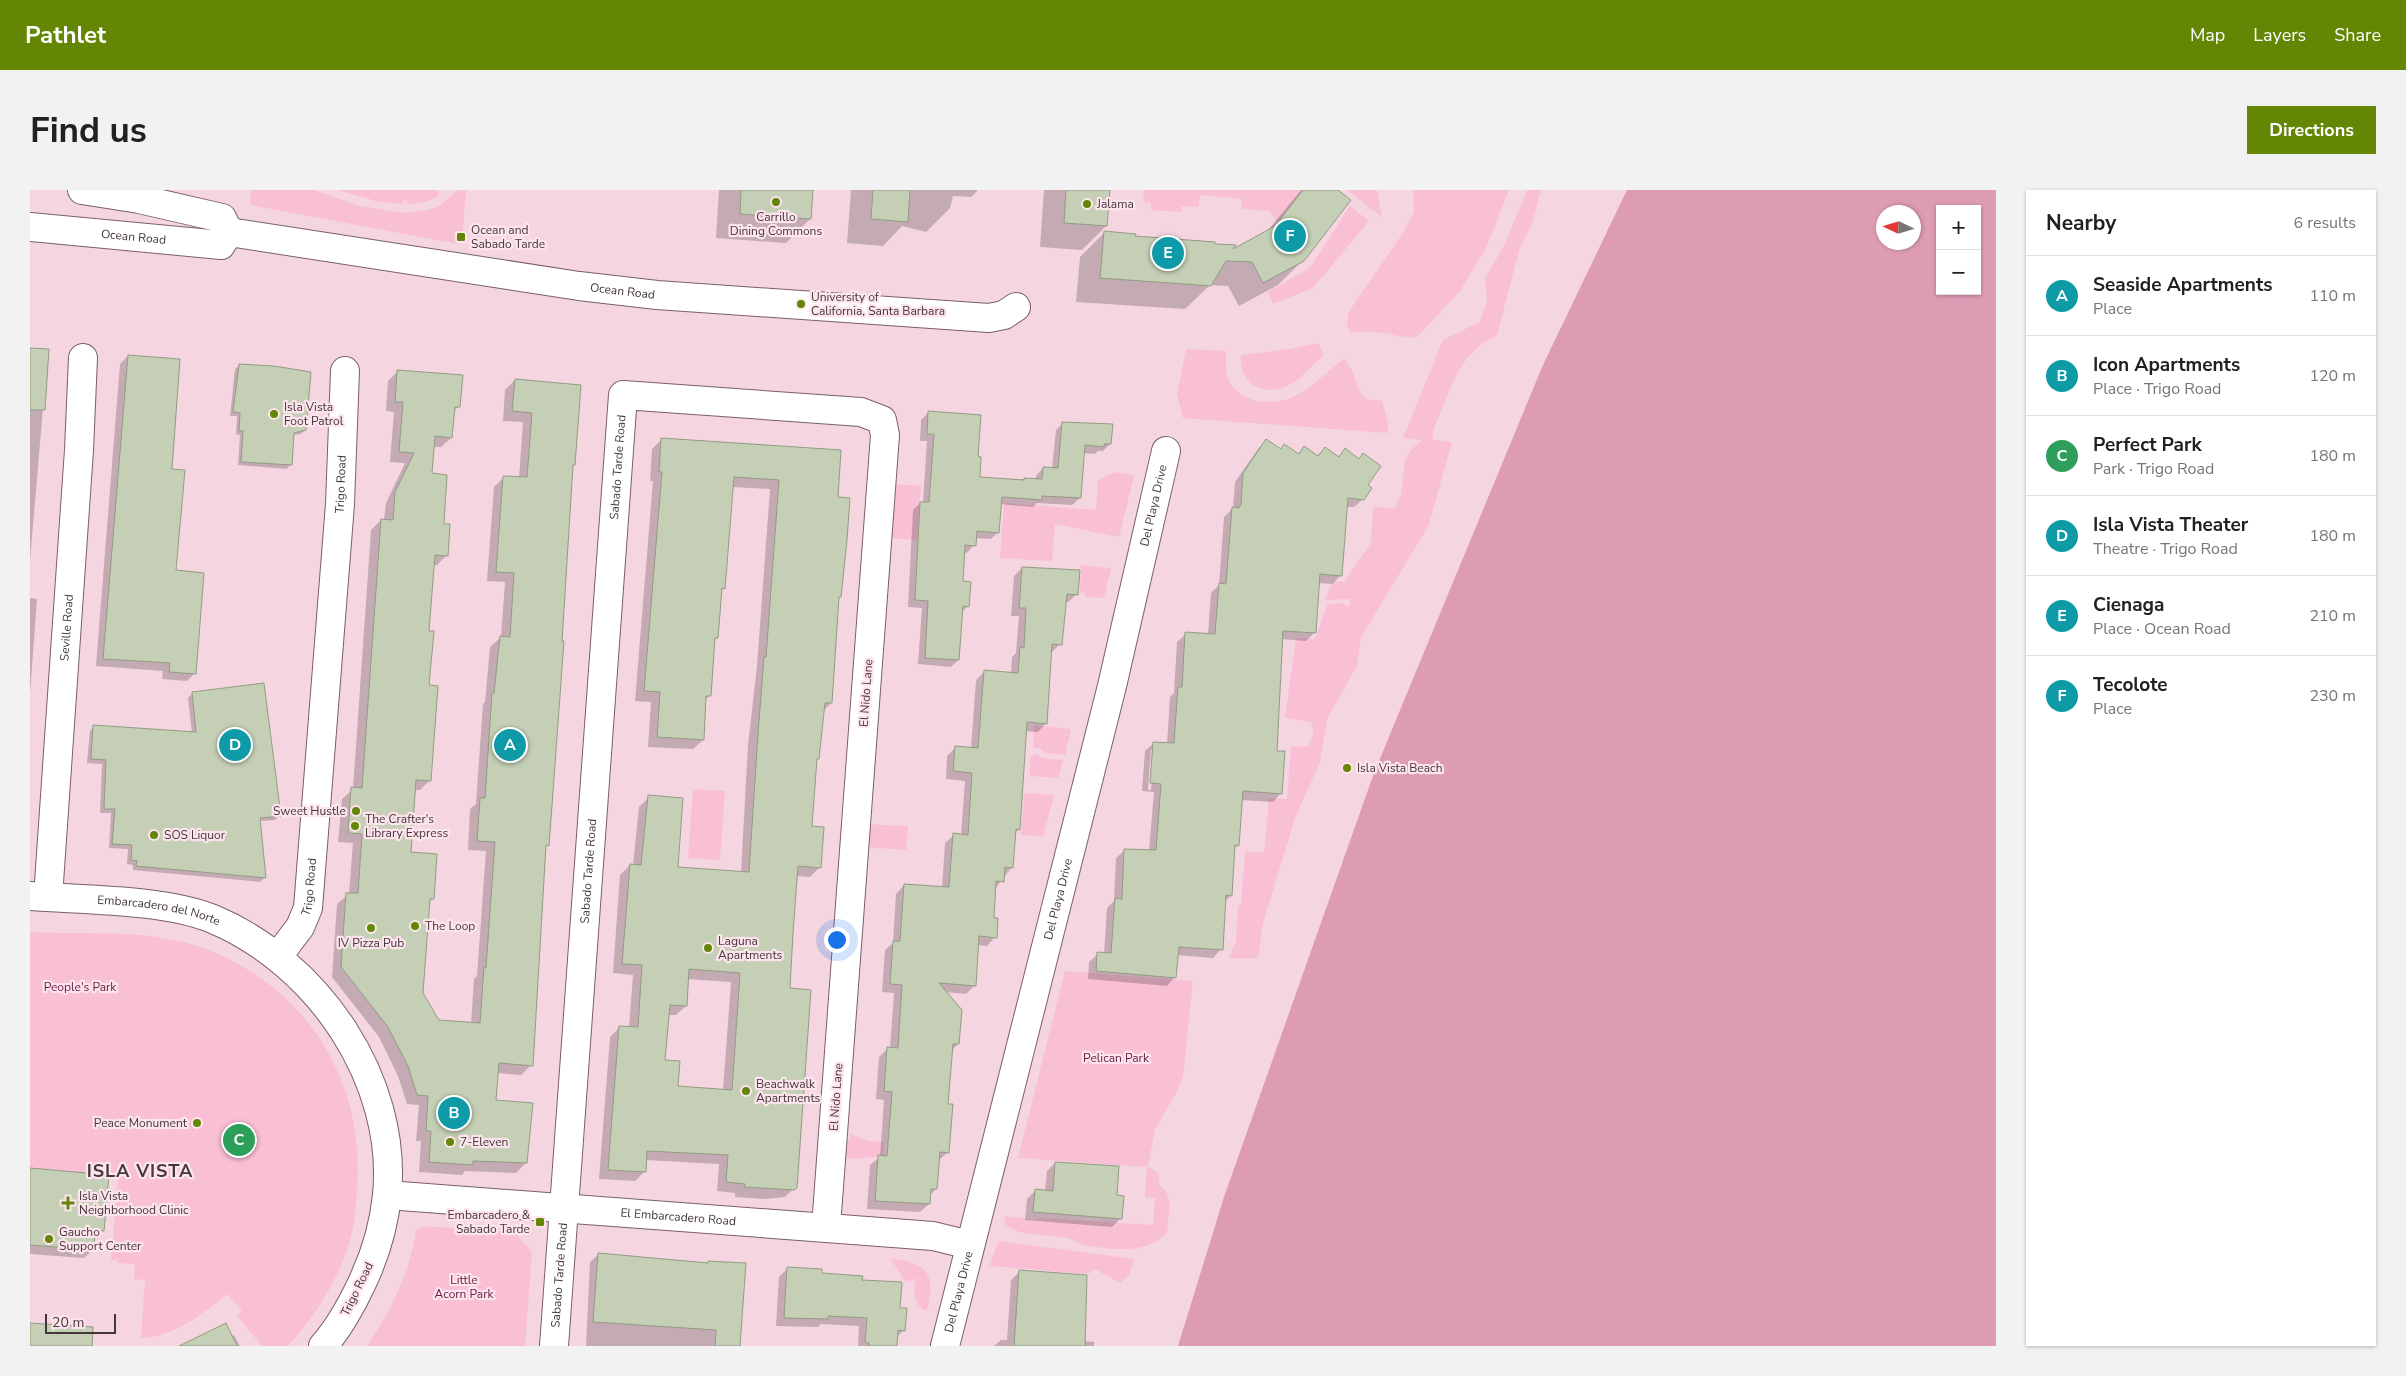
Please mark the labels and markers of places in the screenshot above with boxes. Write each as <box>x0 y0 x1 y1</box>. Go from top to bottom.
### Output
marker: Carrillo Dining Commons <box>770 196 782 208</box>
place label: Jalama <box>1096 196 1134 212</box>
marker: Jalama <box>1081 198 1093 210</box>
place label: Carrillo Dining Commons <box>730 209 822 239</box>
pin: F <box>1274 217 1306 255</box>
place label: Ocean and Sabado Tarde <box>471 222 545 252</box>
marker: Ocean and Sabado Tarde <box>455 231 467 243</box>
pin: E <box>1152 234 1184 272</box>
place label: University of California, Santa Barbara <box>811 289 945 319</box>
marker: University of California, Santa Barbara <box>795 298 807 310</box>
place label: Isla Vista Foot Patrol <box>284 399 344 429</box>
marker: Isla Vista Foot Patrol <box>268 408 280 420</box>
pin: D <box>219 726 251 764</box>
pin: A <box>494 726 526 764</box>
place label: Isla Vista Beach <box>1357 760 1442 776</box>
marker: Isla Vista Beach <box>1341 762 1353 774</box>
place label: Sweet Hustle <box>273 803 346 819</box>
marker: Sweet Hustle <box>350 805 362 817</box>
place label: The Crafter's Library Express <box>365 811 448 841</box>
marker: The Crafter's Library Express <box>349 820 361 832</box>
place label: SOS Liquor <box>164 827 226 843</box>
marker: SOS Liquor <box>148 829 160 841</box>
place label: The Loop <box>425 918 475 934</box>
marker: The Loop <box>409 920 421 932</box>
marker: IV Pizza Pub <box>365 922 377 934</box>
place label: Laguna Apartments <box>718 933 783 963</box>
place label: IV Pizza Pub <box>338 935 404 951</box>
marker: Laguna Apartments <box>702 942 714 954</box>
place label: Beachwalk Apartments <box>756 1076 821 1106</box>
marker: Beachwalk Apartments <box>740 1085 752 1097</box>
pin: B <box>438 1094 470 1132</box>
place label: Peace Monument <box>94 1115 188 1131</box>
marker: Peace Monument <box>191 1117 203 1129</box>
pin: C <box>223 1121 255 1159</box>
place label: 7-Eleven <box>460 1134 508 1150</box>
marker: 7-Eleven <box>444 1136 456 1148</box>
place label: Isla Vista Neighborhood Clinic <box>79 1188 189 1218</box>
marker: Isla Vista Neighborhood Clinic <box>61 1196 75 1210</box>
place label: Embarcadero & Sabado Tarde <box>448 1207 531 1237</box>
marker: Embarcadero & Sabado Tarde <box>534 1216 546 1228</box>
place label: Gaucho Support Center <box>59 1224 142 1254</box>
marker: Gaucho Support Center <box>43 1233 55 1245</box>

